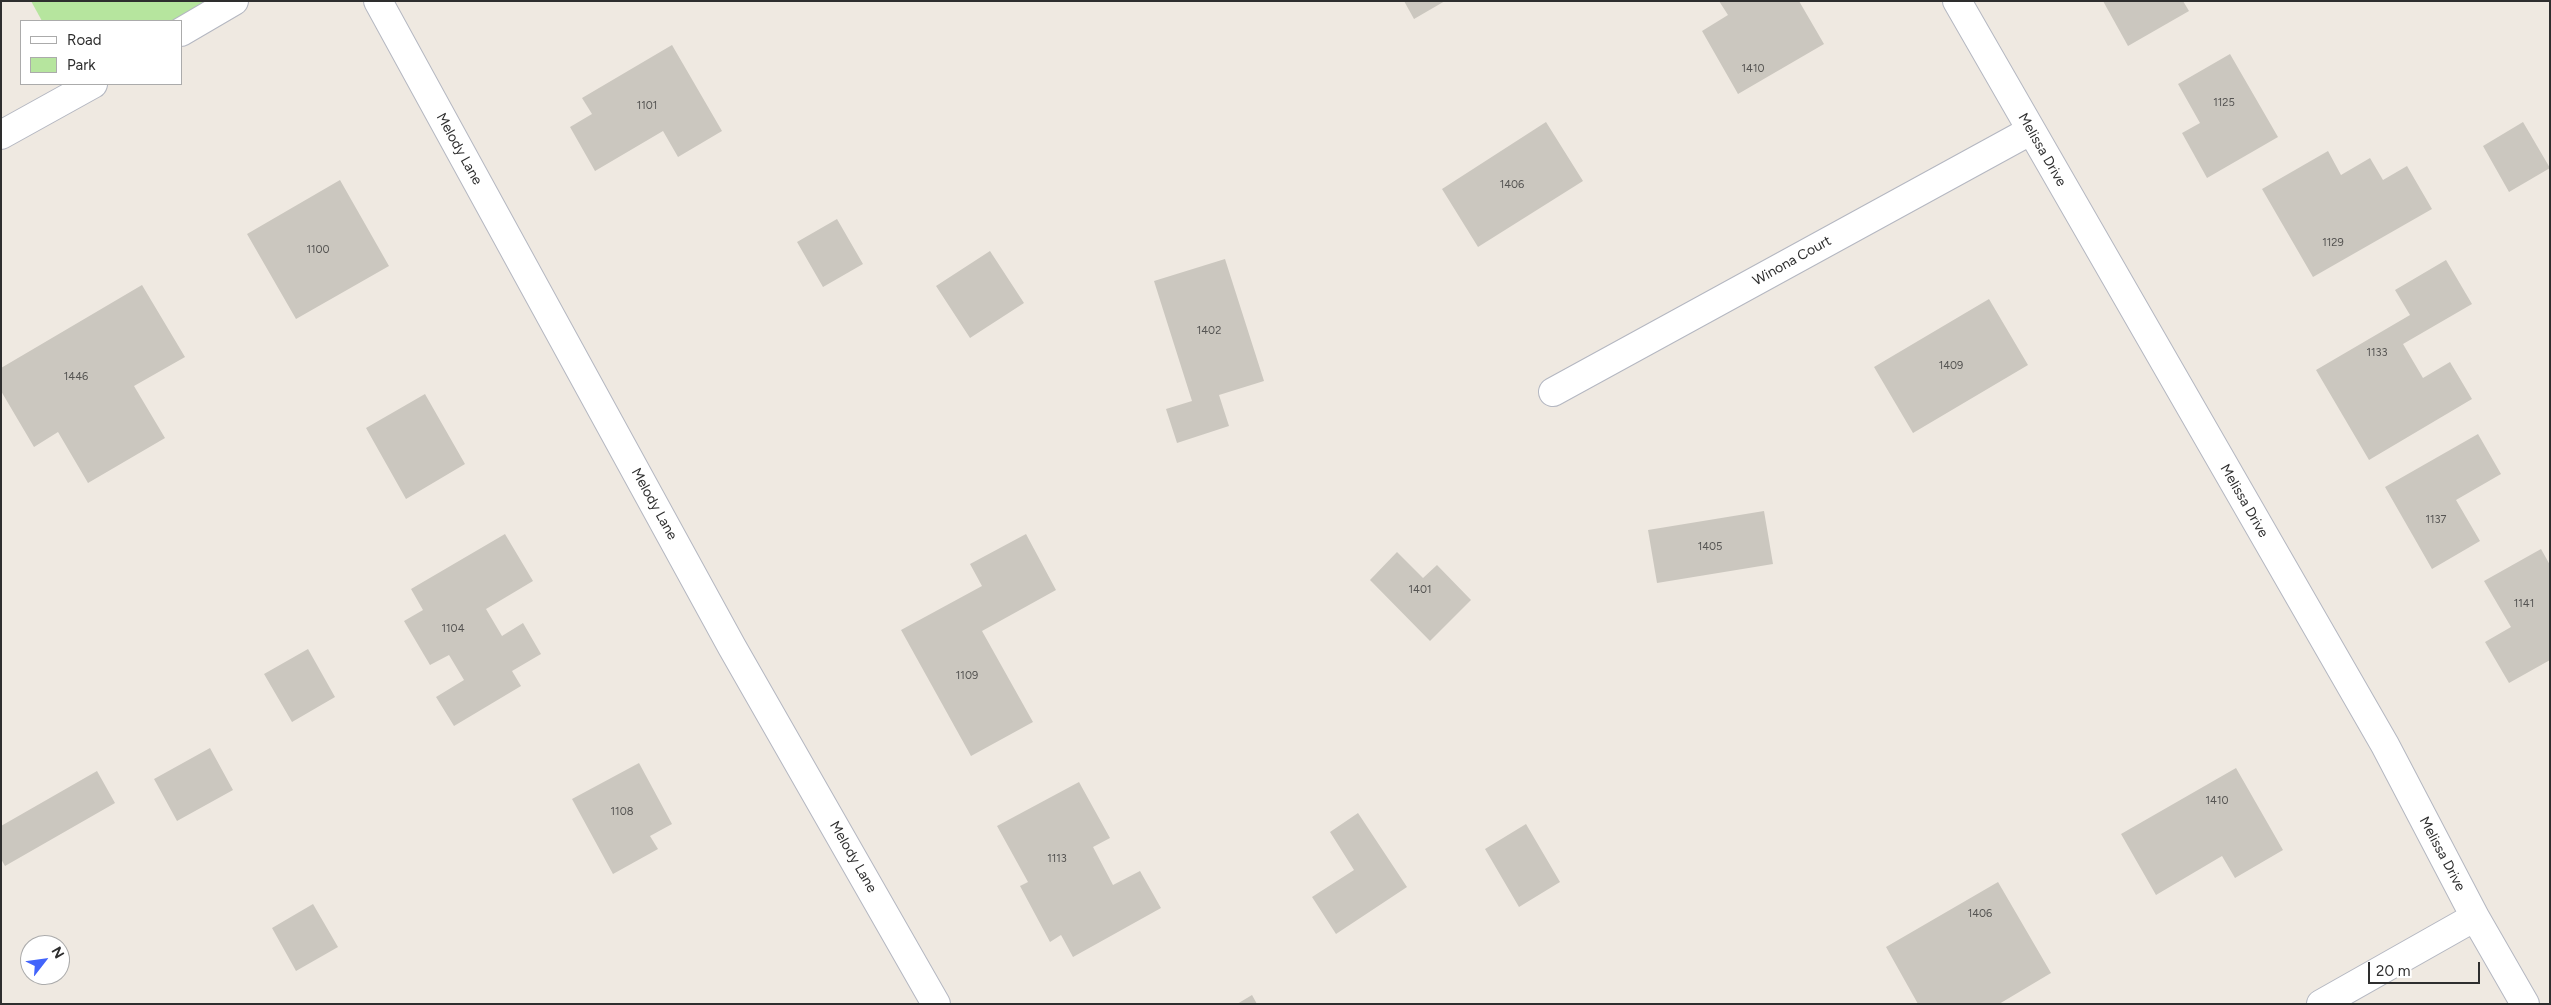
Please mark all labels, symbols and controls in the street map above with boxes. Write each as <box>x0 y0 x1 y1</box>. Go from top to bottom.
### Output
legend <box>20 20 182 85</box>
text: Road <box>67 31 102 49</box>
text: Park <box>67 56 96 74</box>
house number: 1410 <box>1742 62 1764 76</box>
house number: 1125 <box>2213 96 2235 110</box>
house number: 1101 <box>637 99 657 113</box>
street label: Melody Lane <box>432 110 486 188</box>
street label: Melissa Drive <box>2014 110 2070 190</box>
house number: 1406 <box>1500 178 1524 192</box>
street label: Winona Court <box>1750 233 1834 289</box>
house number: 1129 <box>2322 236 2344 250</box>
house number: 1100 <box>306 243 330 257</box>
house number: 1402 <box>1197 324 1221 338</box>
house number: 1133 <box>2366 346 2388 360</box>
house number: 1409 <box>1939 359 1963 373</box>
house number: 1446 <box>64 370 88 384</box>
street label: Melissa Drive <box>2216 461 2272 541</box>
street label: Melody Lane <box>627 465 681 543</box>
house number: 1137 <box>2426 513 2446 527</box>
house number: 1405 <box>1698 540 1722 554</box>
house number: 1401 <box>1409 583 1431 597</box>
house number: 1141 <box>2514 597 2534 611</box>
house number: 1104 <box>442 622 464 636</box>
house number: 1109 <box>956 669 978 683</box>
house number: 1410 <box>2206 794 2228 808</box>
house number: 1108 <box>611 805 633 819</box>
street label: Melissa Drive <box>2415 814 2469 894</box>
street label: Melody Lane <box>826 818 880 896</box>
house number: 1113 <box>1047 852 1067 866</box>
house number: 1406 <box>1968 907 1992 921</box>
north arrow <box>20 935 70 985</box>
text: N <box>47 944 68 962</box>
scale bar <box>2371 952 2484 984</box>
text: 20 m <box>2376 962 2410 980</box>

